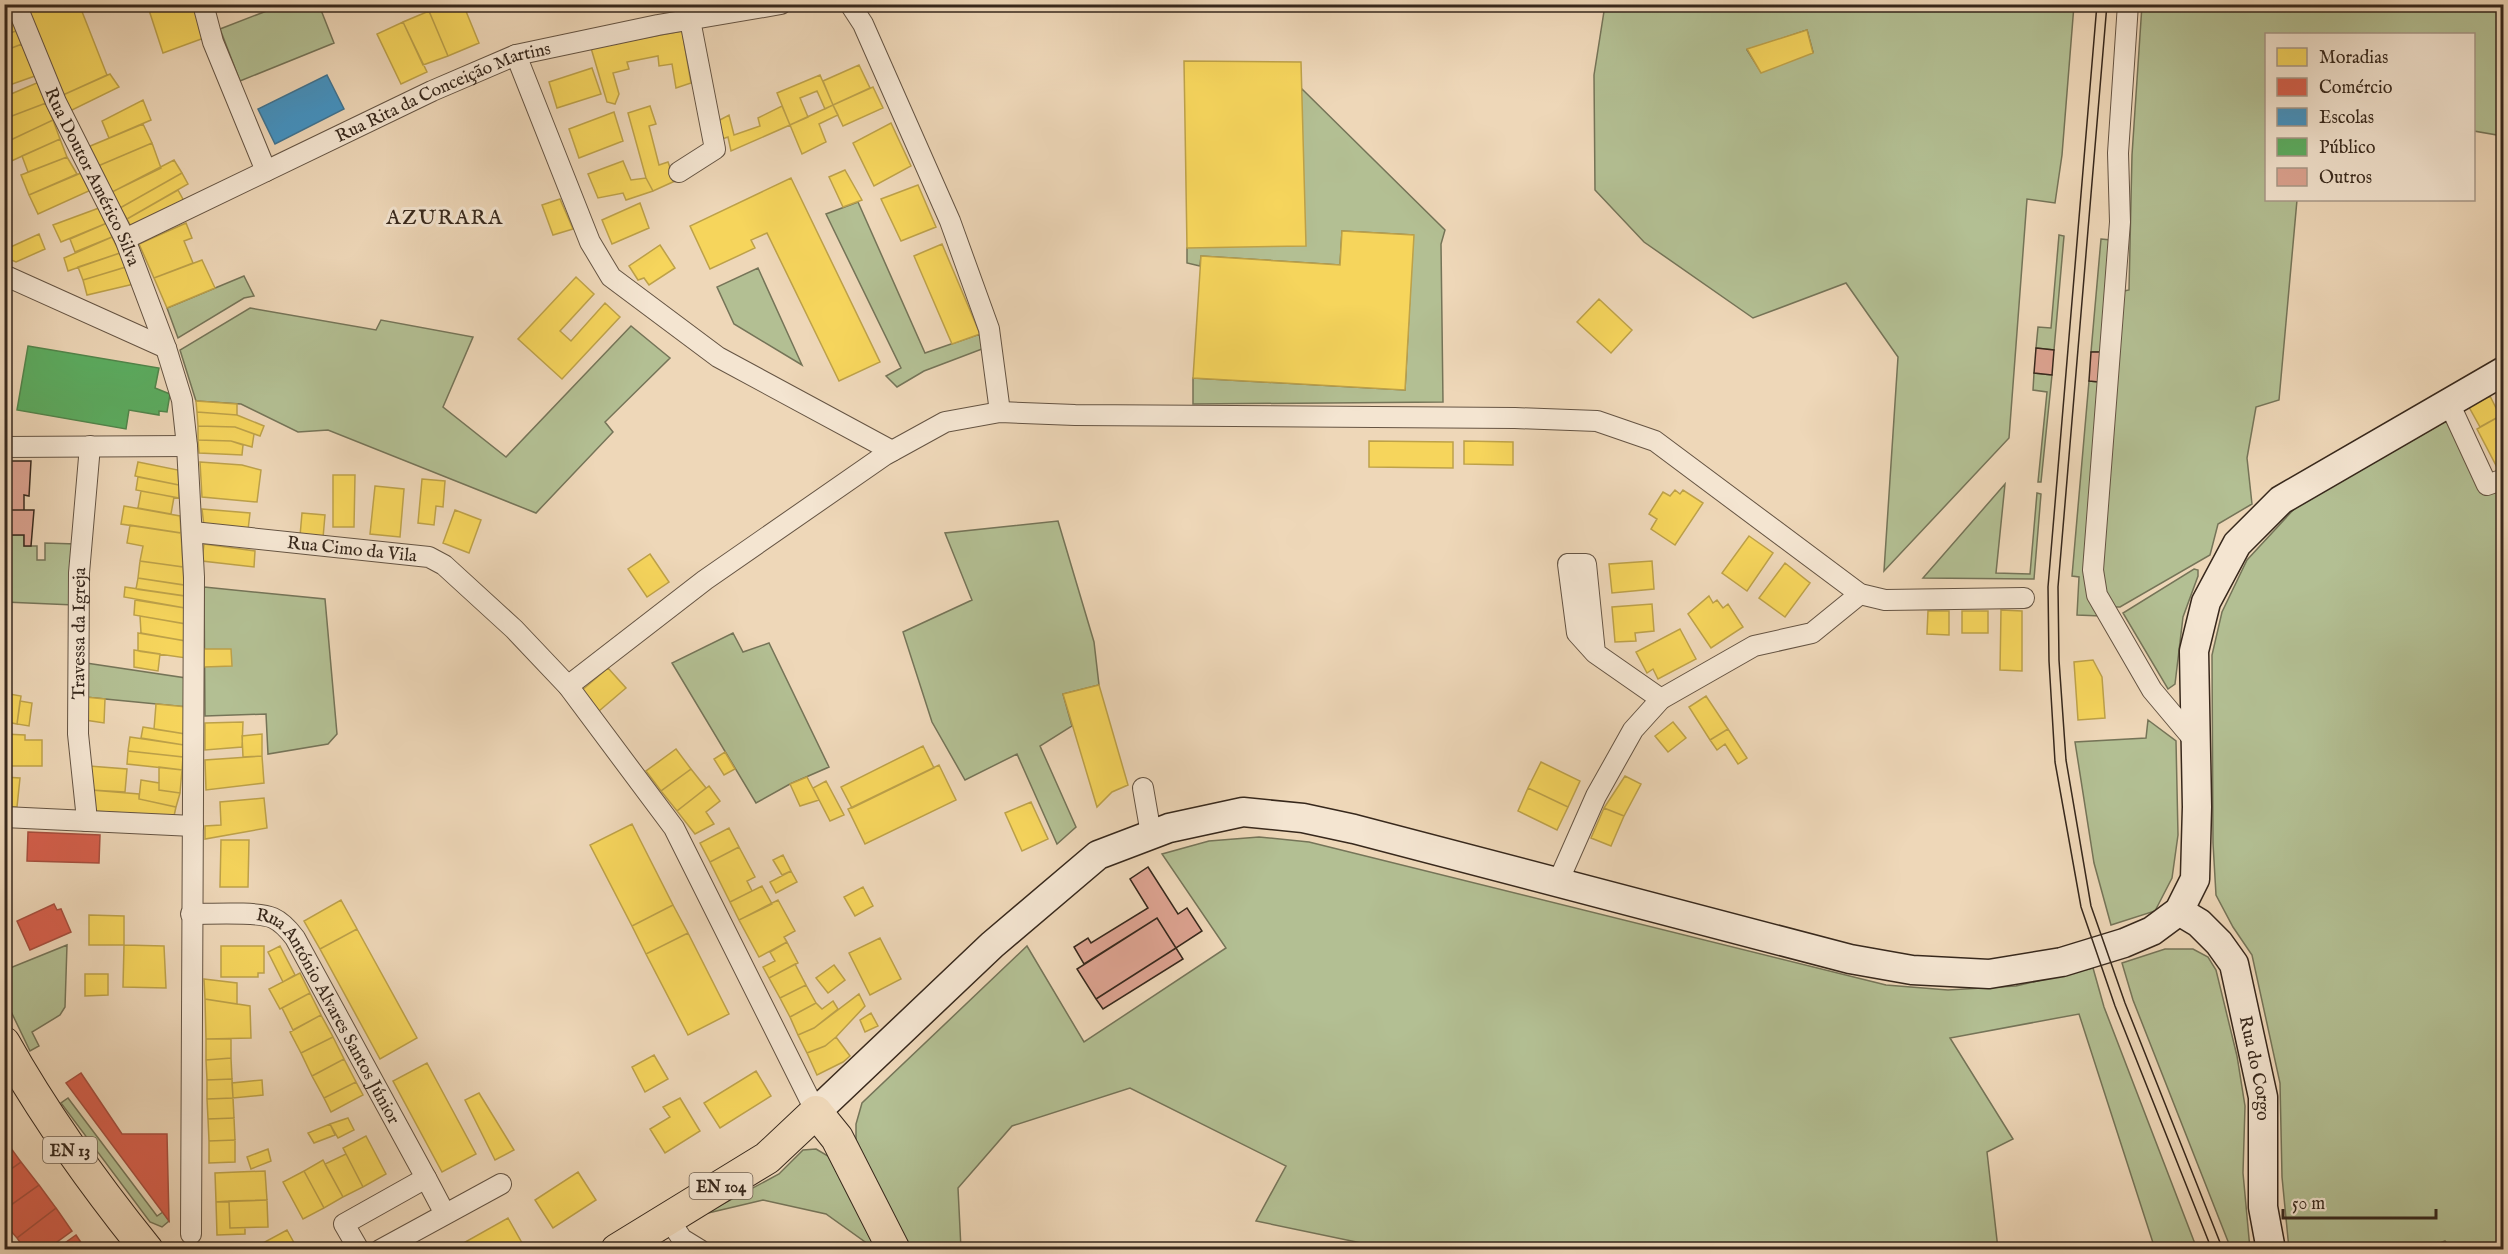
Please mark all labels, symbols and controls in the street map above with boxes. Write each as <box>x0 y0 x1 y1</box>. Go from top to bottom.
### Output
legend <box>2265 33 2475 201</box>
street label: Rua Rita da Conceição Martins <box>332 38 553 149</box>
text: Moradias <box>2319 47 2388 70</box>
text: Comércio <box>2319 77 2393 100</box>
street label: Rua Doutor Américo Silva <box>38 84 144 270</box>
text: Escolas <box>2319 107 2374 130</box>
text: Público <box>2319 137 2376 160</box>
text: Outros <box>2319 167 2372 190</box>
district label: AZURARA <box>385 205 504 232</box>
street label: Rua Cimo da Vila <box>286 532 418 569</box>
street label: Travessa da Igreja <box>68 566 92 700</box>
street label: Rua António Alvares Santos Júnior <box>254 904 405 1129</box>
street label: Rua do Corgo <box>2233 1014 2273 1121</box>
road number: EN 13 <box>43 1137 97 1163</box>
road number: EN 104 <box>690 1173 752 1199</box>
scale bar <box>2283 1182 2436 1220</box>
text: 50 m <box>2292 1193 2325 1216</box>

